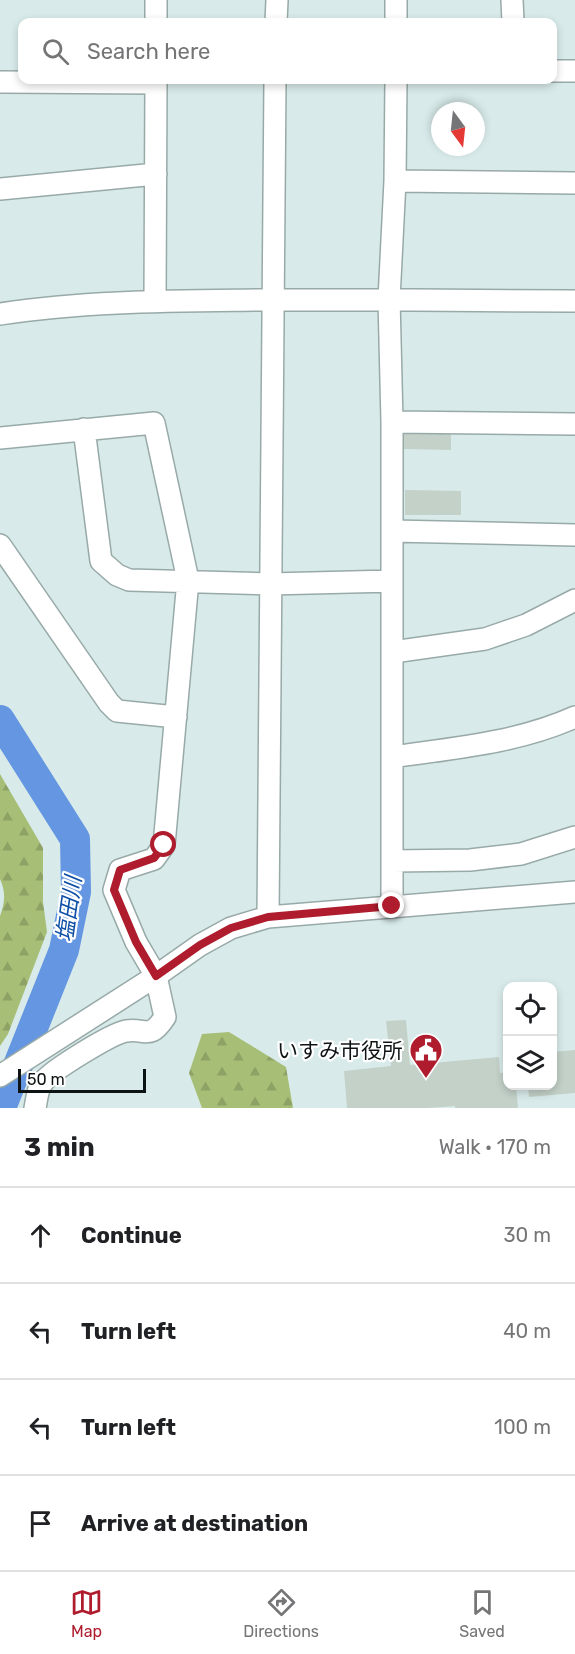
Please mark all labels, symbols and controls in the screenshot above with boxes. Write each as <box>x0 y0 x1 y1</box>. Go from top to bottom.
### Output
search box <box>18 18 557 84</box>
icon: search <box>39 35 72 68</box>
text: Search here <box>87 38 210 65</box>
north arrow <box>431 102 485 156</box>
route start <box>150 831 176 857</box>
water label: 塩田川 <box>51 872 87 944</box>
route end <box>378 892 404 918</box>
map controls <box>503 982 557 1090</box>
button: locate <box>503 982 557 1036</box>
public building icon: いすみ市役所 <box>408 1032 444 1079</box>
button: layers <box>503 1036 557 1090</box>
place label: いすみ市役所 <box>277 1038 403 1063</box>
scale bar <box>18 1066 146 1094</box>
text: 50 m <box>27 1070 65 1089</box>
text: 3 min <box>24 1132 95 1163</box>
text: Walk · 170 m <box>439 1135 551 1159</box>
icon: ahead <box>24 1219 57 1252</box>
text: Continue <box>81 1222 182 1249</box>
text: 30 m <box>504 1223 551 1247</box>
icon: left <box>24 1315 57 1348</box>
text: Turn left <box>81 1318 176 1345</box>
text: 40 m <box>503 1319 551 1343</box>
icon: left <box>24 1411 57 1444</box>
text: Turn left <box>81 1414 176 1441</box>
text: 100 m <box>494 1415 551 1439</box>
icon: arrive <box>24 1507 57 1540</box>
text: Arrive at destination <box>81 1510 308 1537</box>
tab: Map <box>70 1586 103 1641</box>
tab: Directions <box>243 1586 319 1641</box>
tab: Saved <box>459 1586 505 1641</box>

